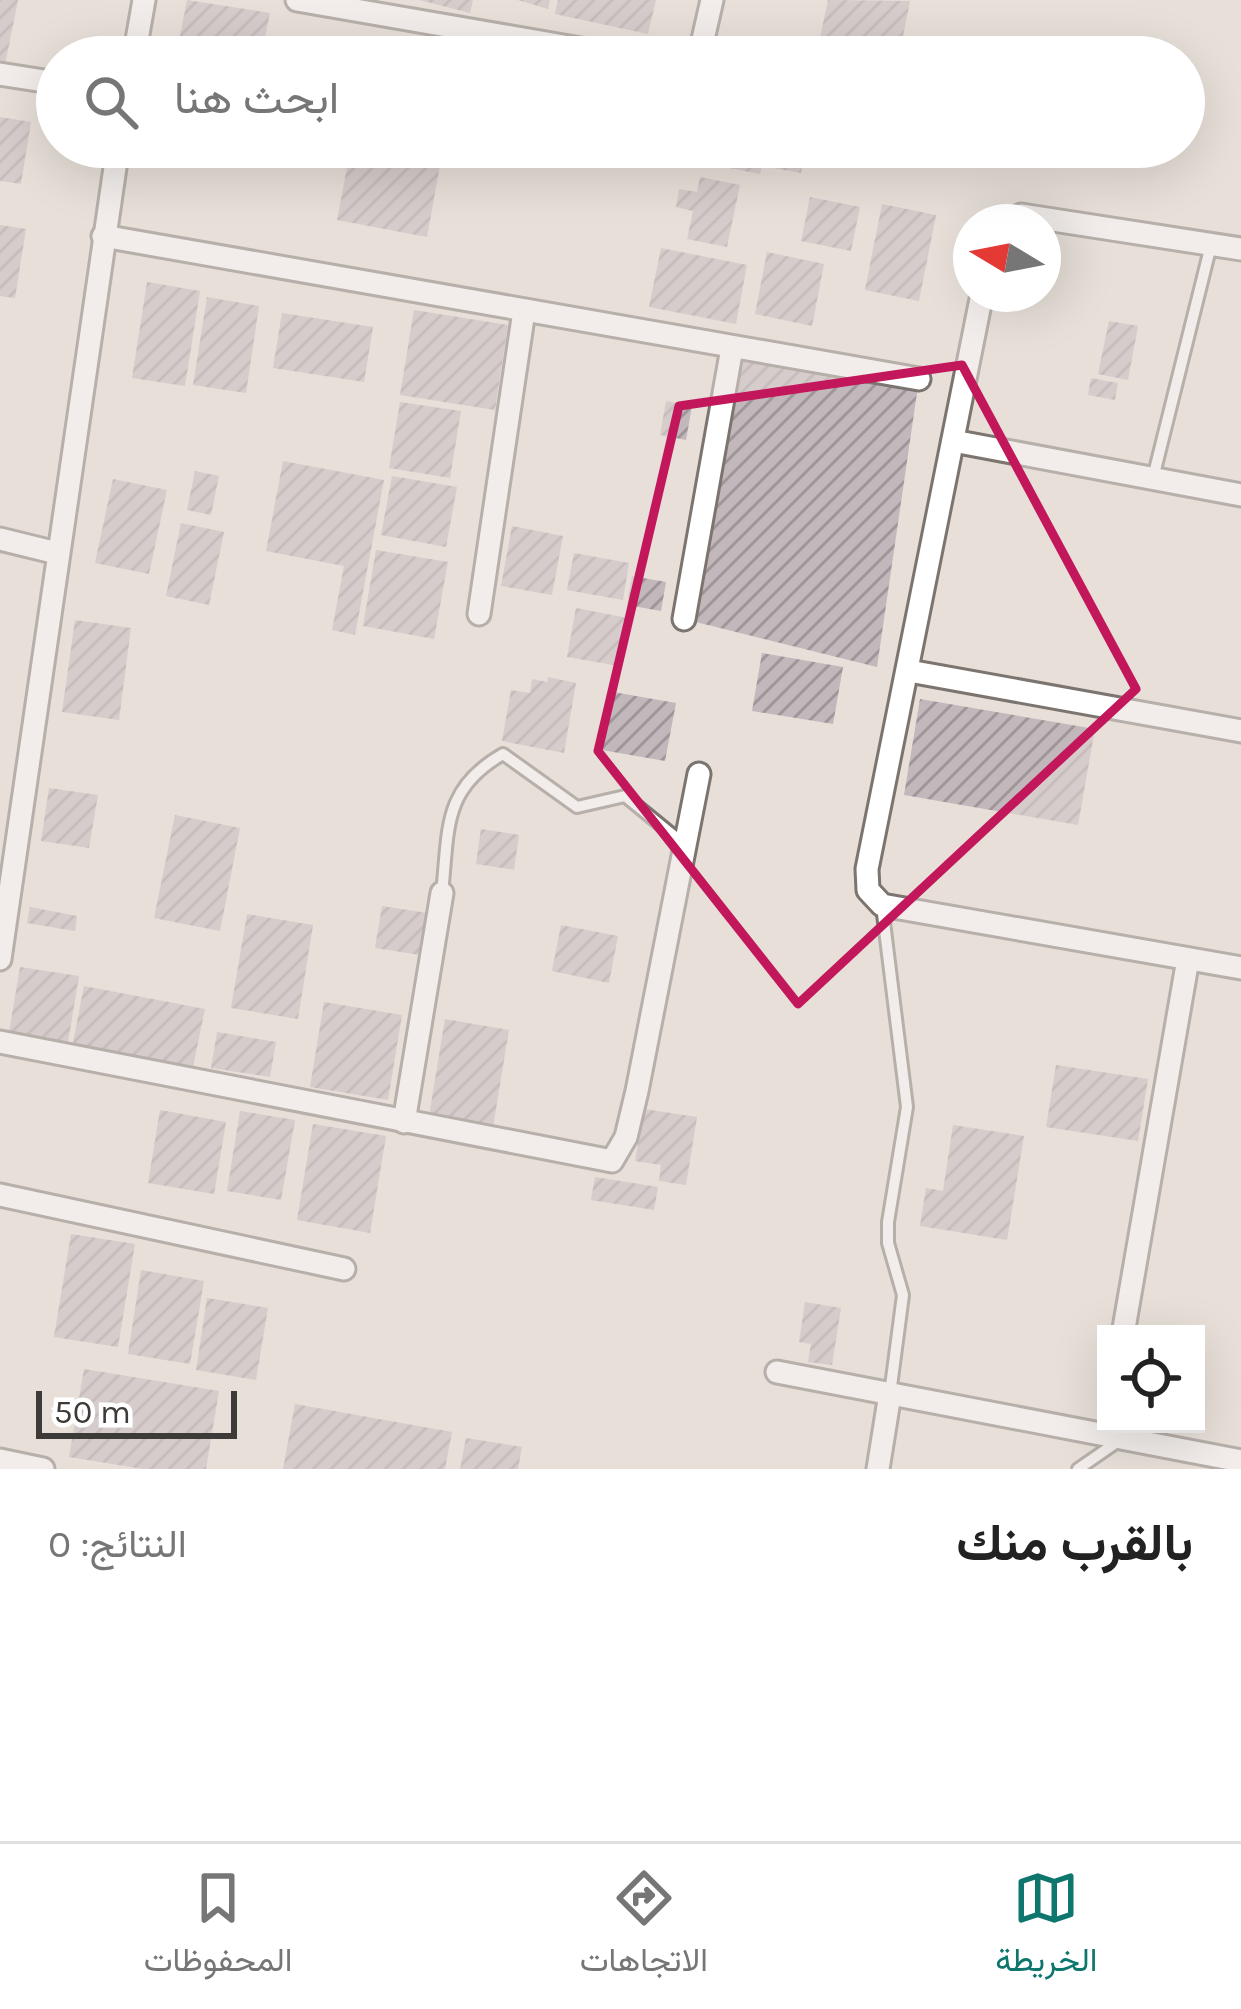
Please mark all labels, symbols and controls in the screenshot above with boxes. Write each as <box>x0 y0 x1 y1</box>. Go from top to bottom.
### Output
search box <box>36 36 1205 168</box>
icon: search <box>78 69 144 135</box>
text: ابحث هنا <box>174 72 339 124</box>
north arrow <box>953 204 1061 312</box>
map controls <box>1097 1325 1205 1433</box>
button: locate <box>1097 1325 1205 1433</box>
scale bar <box>36 1385 237 1438</box>
text: 50 m <box>54 1393 131 1431</box>
text: بالقرب منك <box>956 1513 1193 1573</box>
text: النتائج: 0 <box>48 1521 187 1567</box>
tab: المحفوظات <box>144 1865 292 1989</box>
tab: الاتجاهات <box>580 1865 708 1989</box>
tab: الخريطة <box>995 1865 1097 1989</box>

